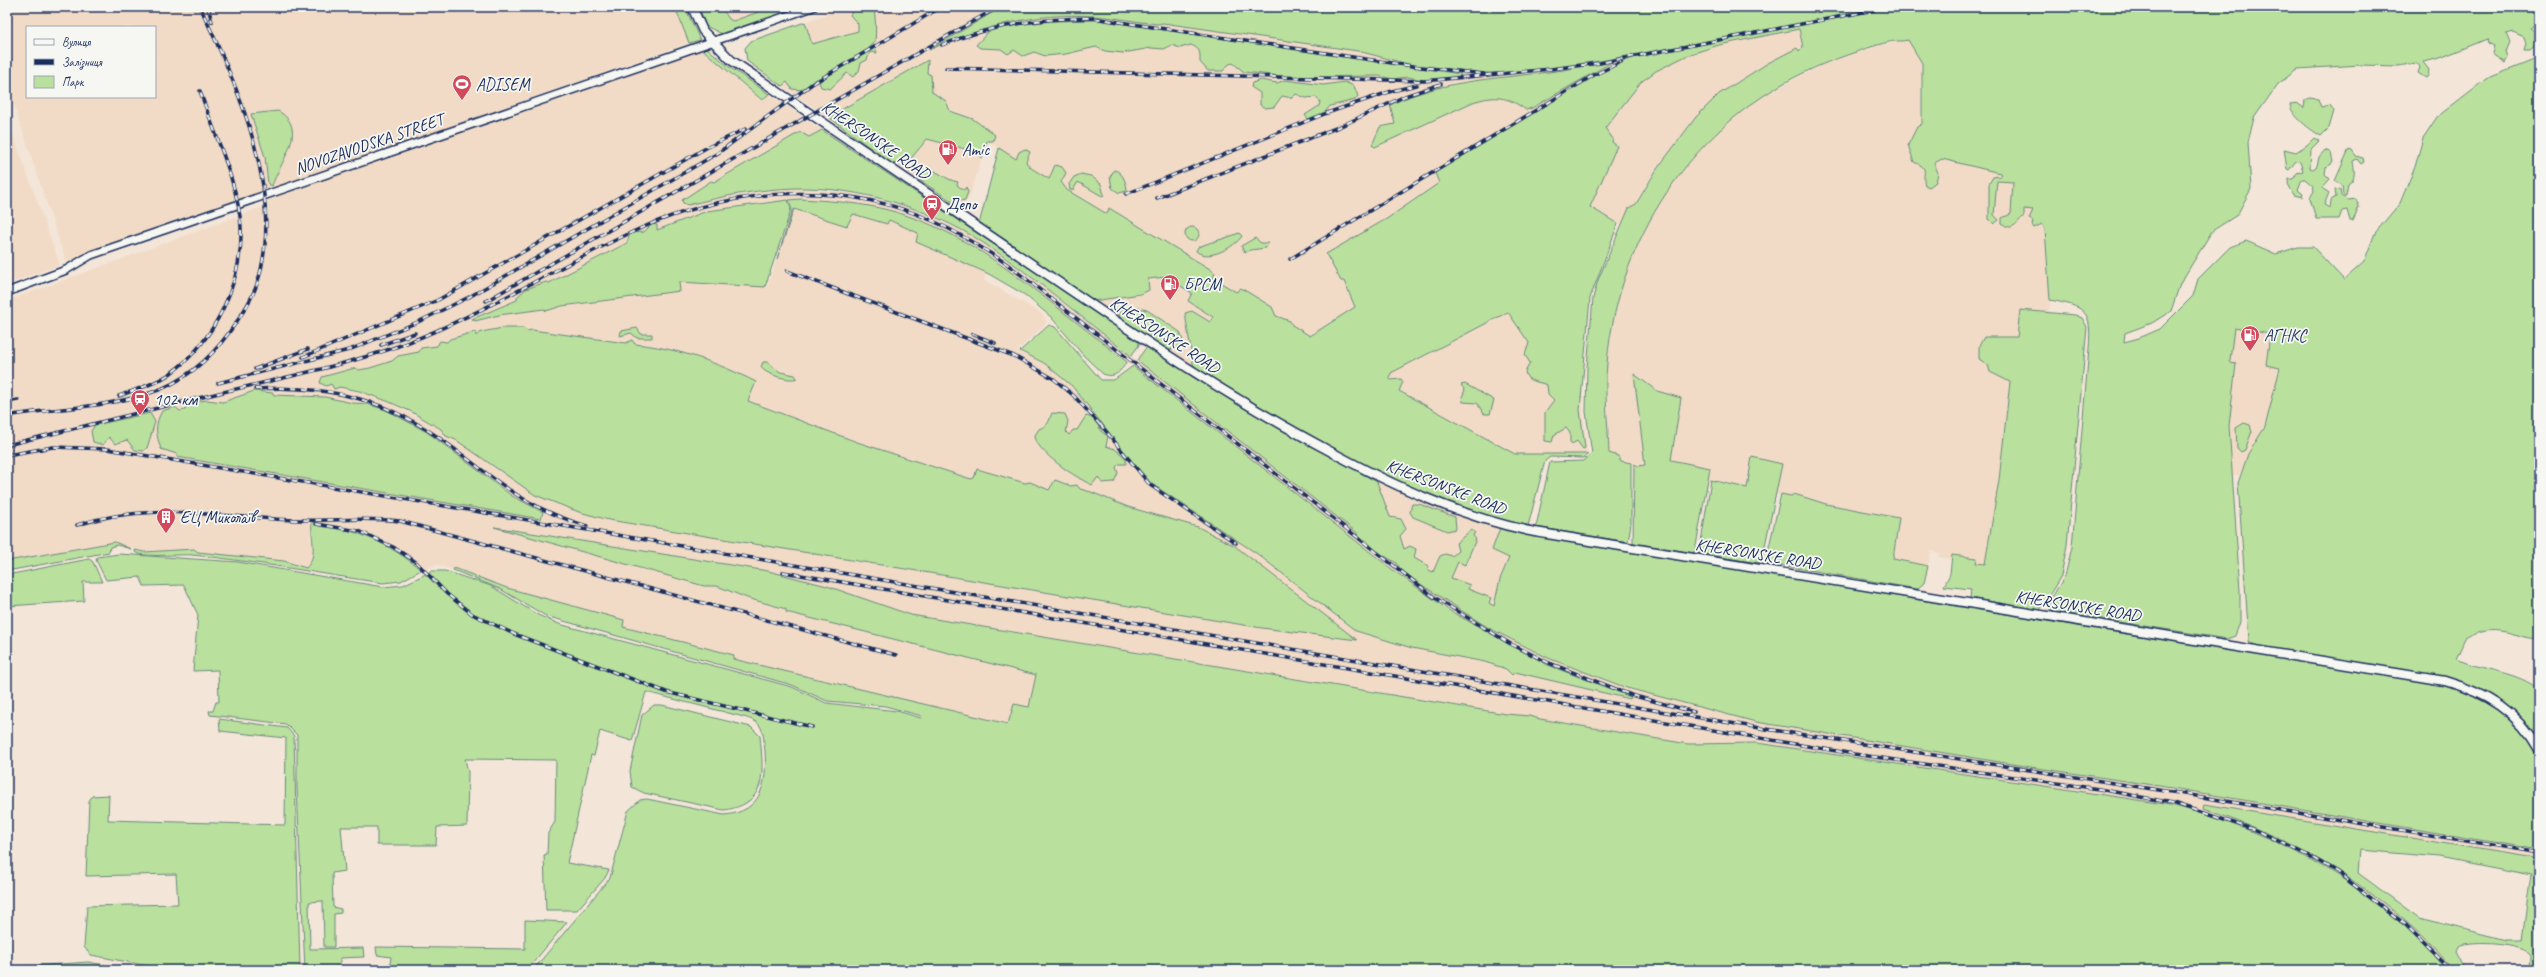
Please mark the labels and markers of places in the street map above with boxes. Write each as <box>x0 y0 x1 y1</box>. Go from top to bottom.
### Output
sports icon: ADISEM <box>451 73 473 101</box>
place label: ADISEM <box>476 74 531 95</box>
fuel station icon: Amic <box>937 138 959 166</box>
place label: Amic <box>962 139 990 160</box>
station icon: Депо <box>921 193 943 221</box>
place label: Депо <box>946 194 978 215</box>
fuel station icon: БРСМ <box>1159 273 1181 301</box>
place label: БРСМ <box>1184 274 1223 295</box>
fuel station icon: АГНКС <box>2239 324 2261 352</box>
place label: АГНКС <box>2264 325 2308 346</box>
station icon: 102 км <box>129 388 151 416</box>
place label: 102 км <box>154 389 198 410</box>
building icon: ЕЦ Миколаїв <box>155 506 177 534</box>
place label: ЕЦ Миколаїв <box>180 507 259 528</box>

